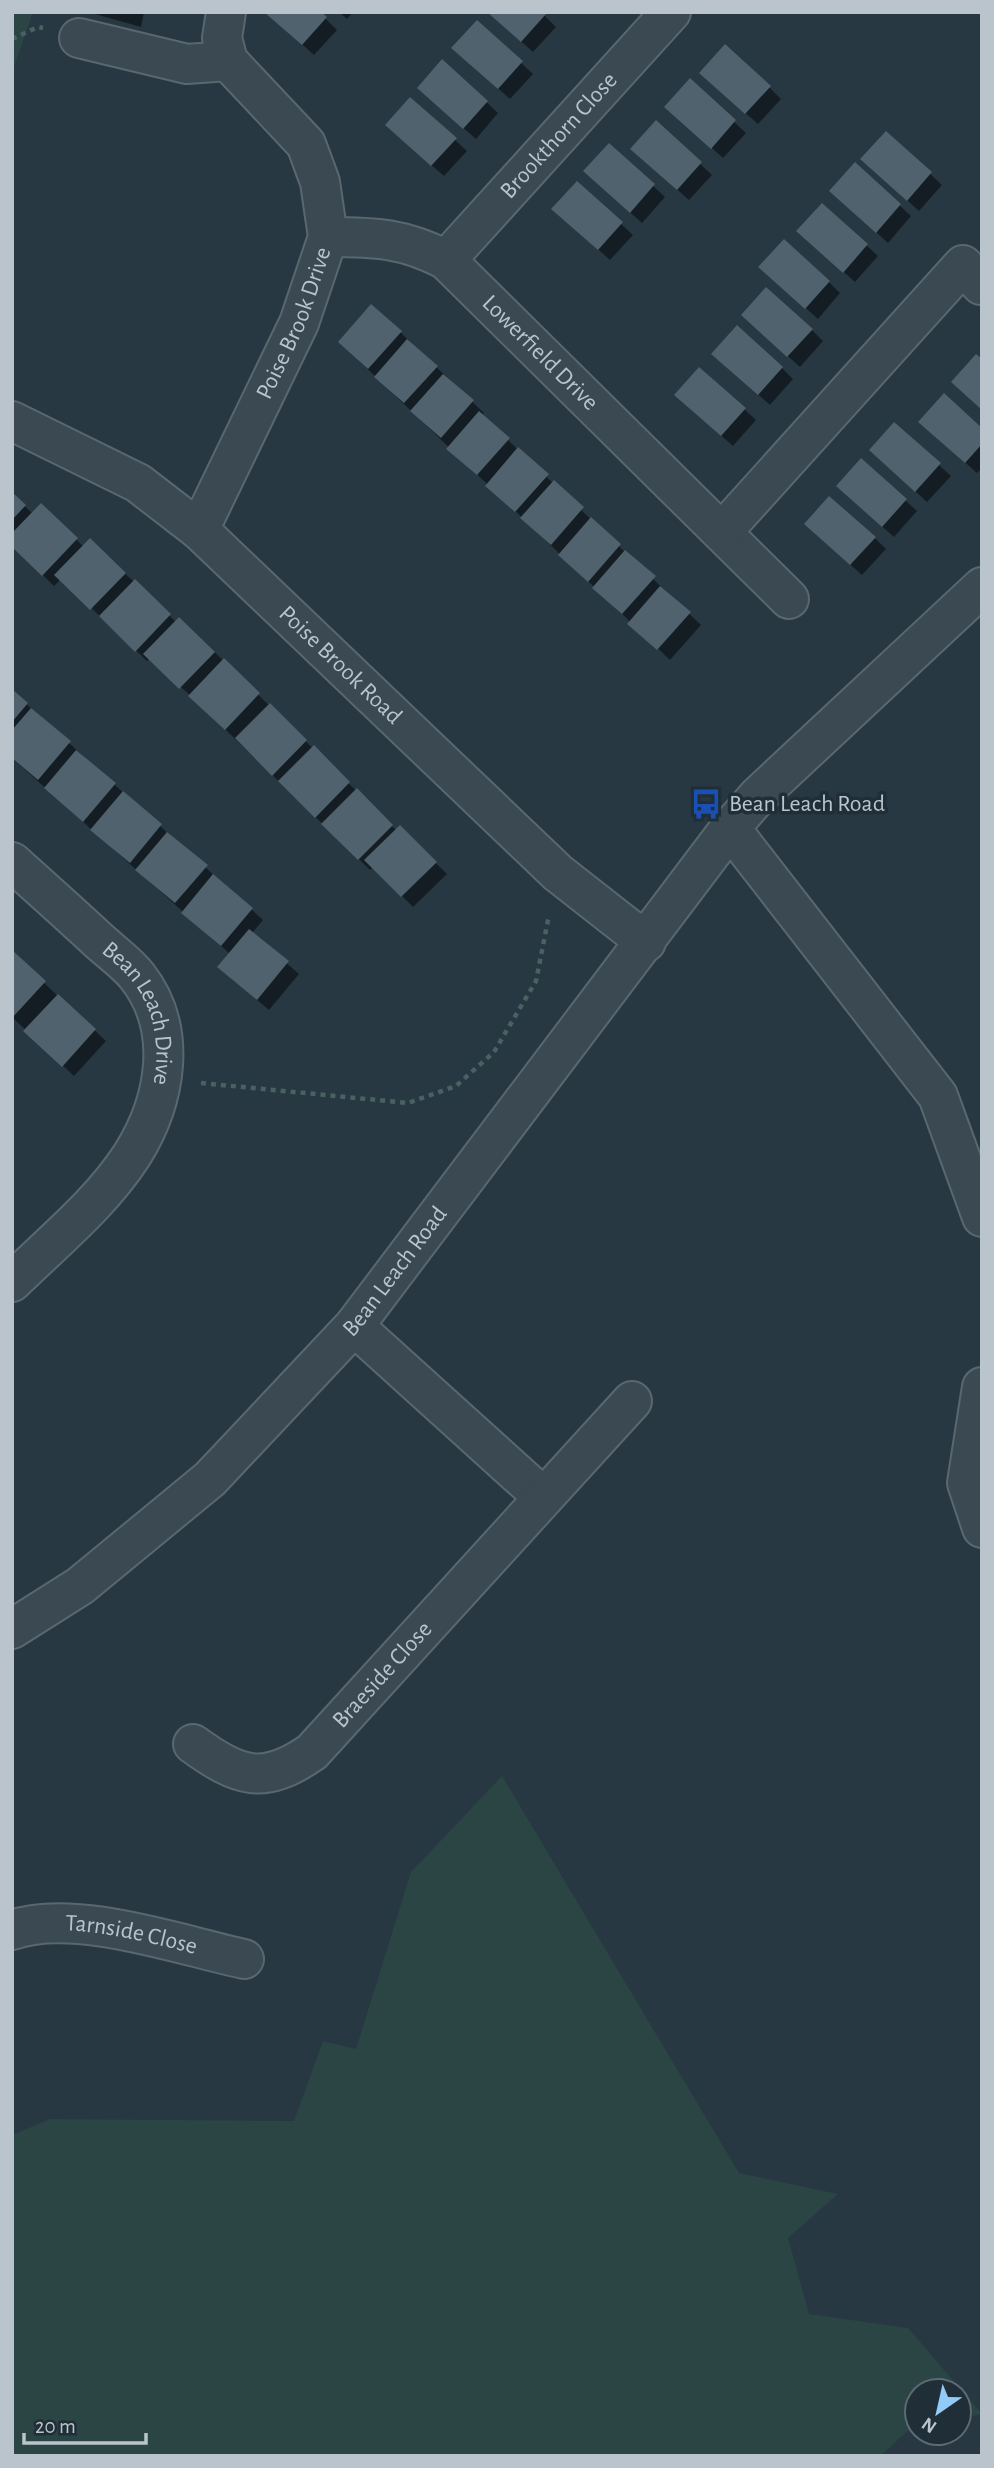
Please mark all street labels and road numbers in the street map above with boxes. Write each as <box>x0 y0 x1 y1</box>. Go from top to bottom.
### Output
street label: Brookthorn Close <box>496 68 622 203</box>
street label: Poise Brook Drive <box>252 244 336 403</box>
street label: Lowerfield Drive <box>477 291 603 415</box>
street label: Poise Brook Road <box>274 601 406 729</box>
street label: Bean Leach Drive <box>98 937 176 1087</box>
street label: Bean Leach Road <box>338 1202 452 1342</box>
street label: Braeside Close <box>328 1617 437 1733</box>
street label: Tarnside Close <box>65 1911 200 1959</box>

